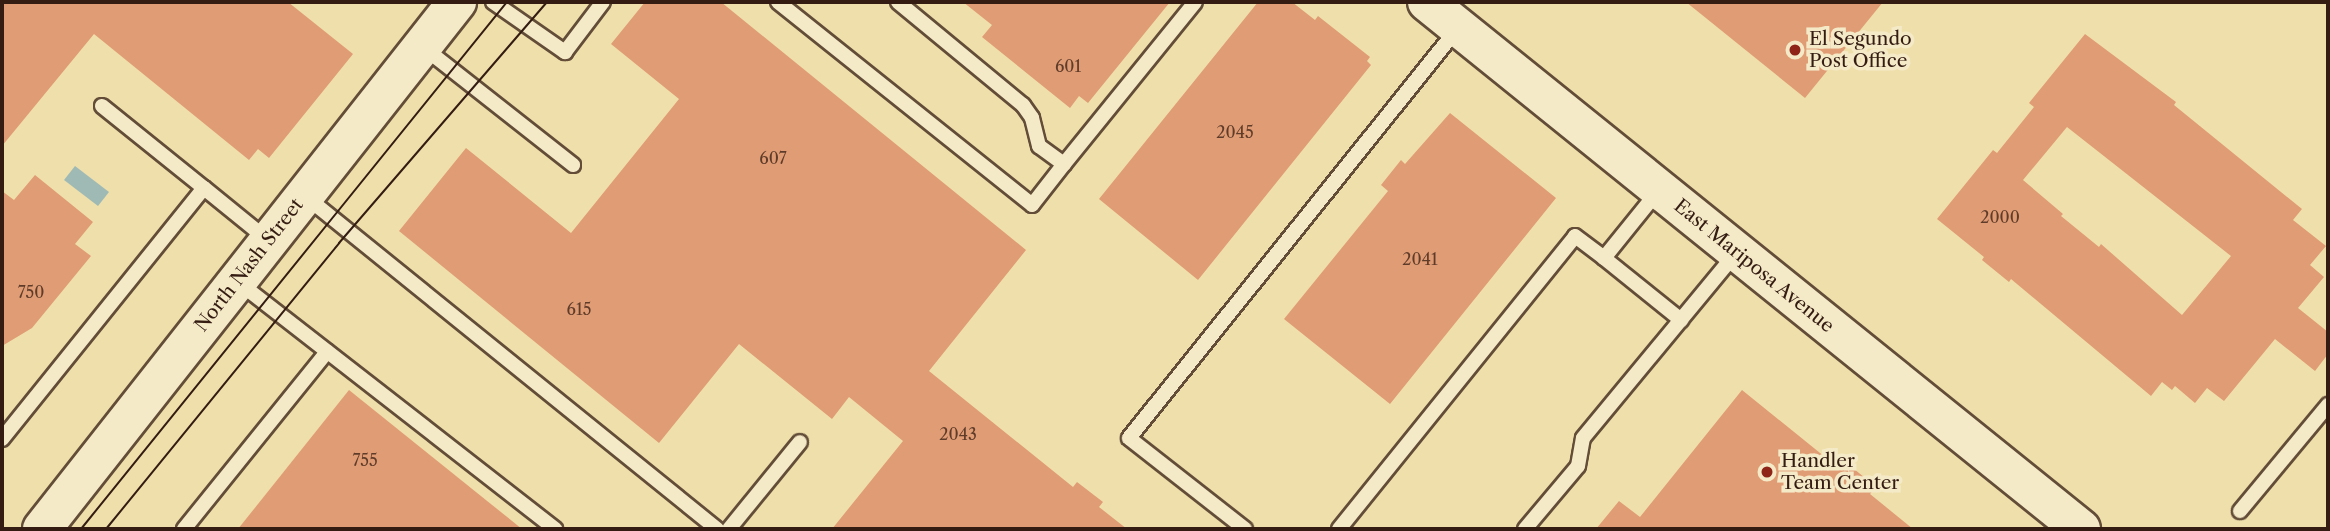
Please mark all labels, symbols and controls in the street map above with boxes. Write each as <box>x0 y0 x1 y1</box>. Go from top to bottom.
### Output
place label: El Segundo Post Office <box>1809 28 1912 72</box>
marker: El Segundo Post Office <box>1787 42 1803 58</box>
house number: 601 <box>1055 56 1081 76</box>
house number: 2045 <box>1216 122 1254 142</box>
house number: 607 <box>759 148 787 168</box>
street label: North Nash Street <box>190 194 308 336</box>
street label: East Mariposa Avenue <box>1669 194 1839 338</box>
house number: 2000 <box>1980 207 2020 227</box>
house number: 2041 <box>1402 249 1438 269</box>
house number: 750 <box>18 282 44 302</box>
house number: 615 <box>567 299 591 319</box>
house number: 2043 <box>939 424 977 444</box>
house number: 755 <box>352 450 378 470</box>
place label: Handler Team Center <box>1781 450 1899 494</box>
marker: Handler Team Center <box>1759 464 1775 480</box>

